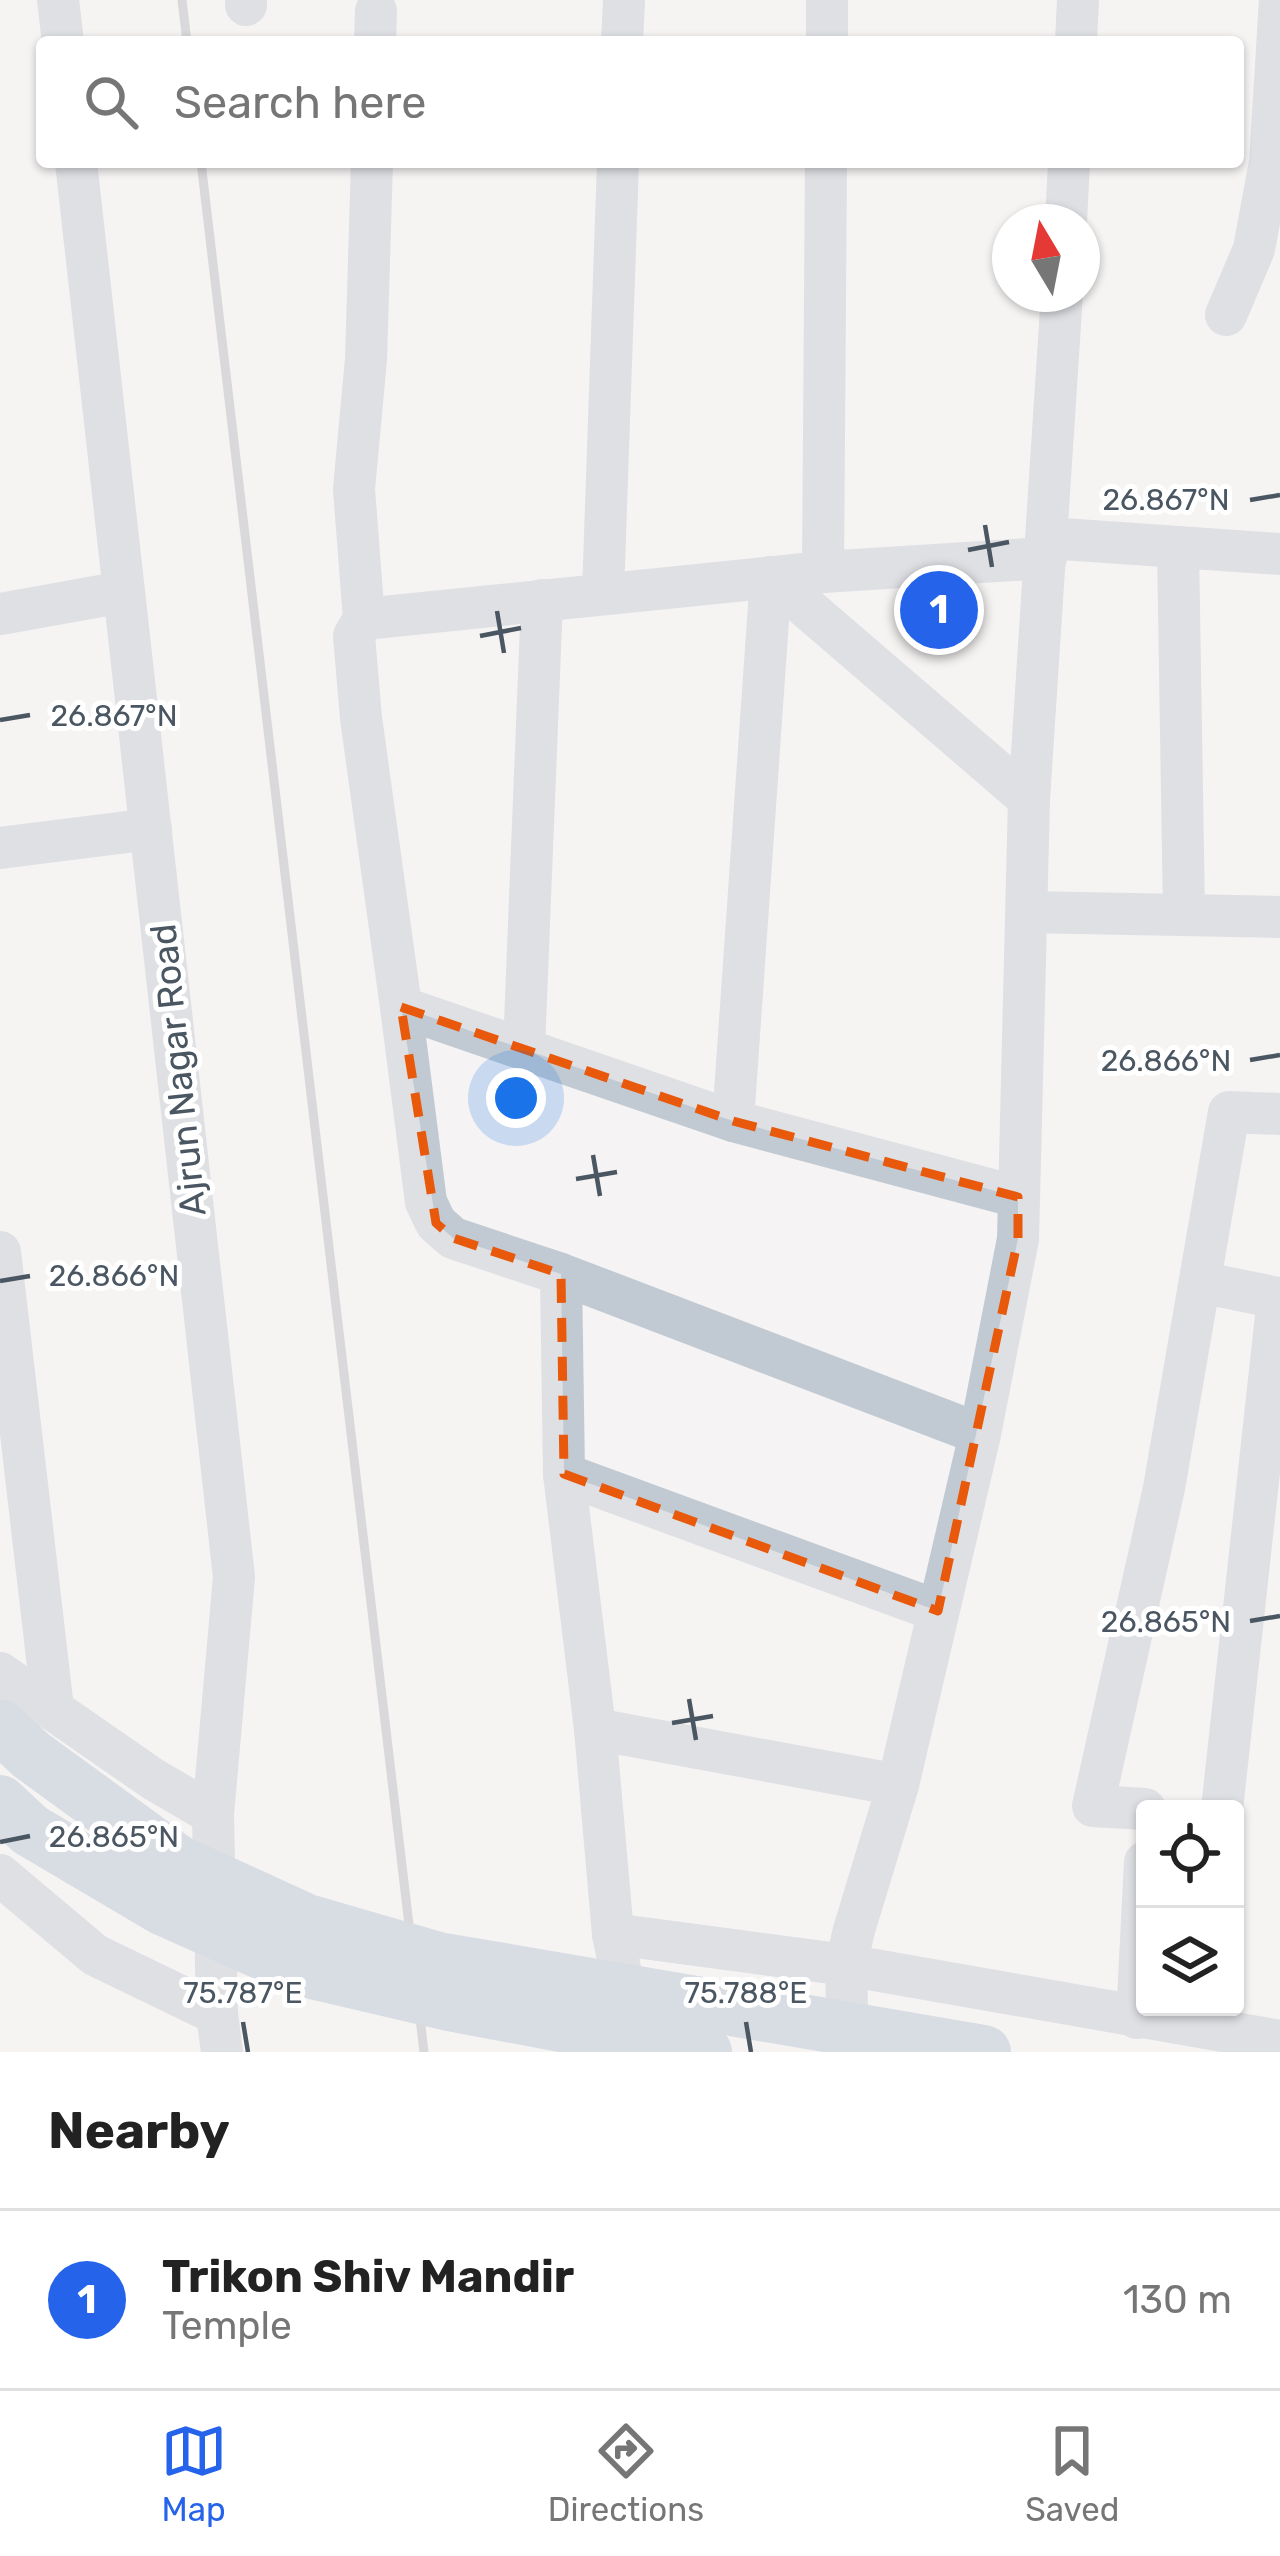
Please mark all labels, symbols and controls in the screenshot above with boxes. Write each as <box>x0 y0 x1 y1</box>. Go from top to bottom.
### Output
search box <box>36 36 1244 168</box>
icon: search <box>78 69 144 135</box>
text: Search here <box>174 76 426 129</box>
north arrow <box>992 204 1100 312</box>
text: 26.867°N <box>1102 482 1230 518</box>
pin: 1 <box>900 565 978 655</box>
text: 26.867°N <box>50 698 178 734</box>
street label: Ajrun Nagar Road <box>141 922 215 1218</box>
text: 26.866°N <box>1101 1043 1231 1079</box>
your location <box>486 1068 546 1128</box>
text: 26.866°N <box>49 1258 179 1294</box>
text: 26.865°N <box>1101 1604 1231 1640</box>
map controls <box>1136 1800 1244 2016</box>
button: locate <box>1136 1800 1244 1908</box>
text: 26.865°N <box>49 1819 179 1855</box>
button: layers <box>1136 1908 1244 2016</box>
text: 75.787°E <box>183 1975 303 2011</box>
text: 75.788°E <box>685 1975 807 2011</box>
text: Nearby <box>48 2100 230 2161</box>
text: Trikon Shiv Mandir <box>162 2250 574 2303</box>
text: 1 <box>77 2277 97 2323</box>
text: 130 m <box>1123 2277 1232 2323</box>
text: Temple <box>162 2303 292 2349</box>
tab: Map <box>161 2418 227 2529</box>
tab: Directions <box>548 2418 704 2529</box>
tab: Saved <box>1025 2418 1119 2529</box>

